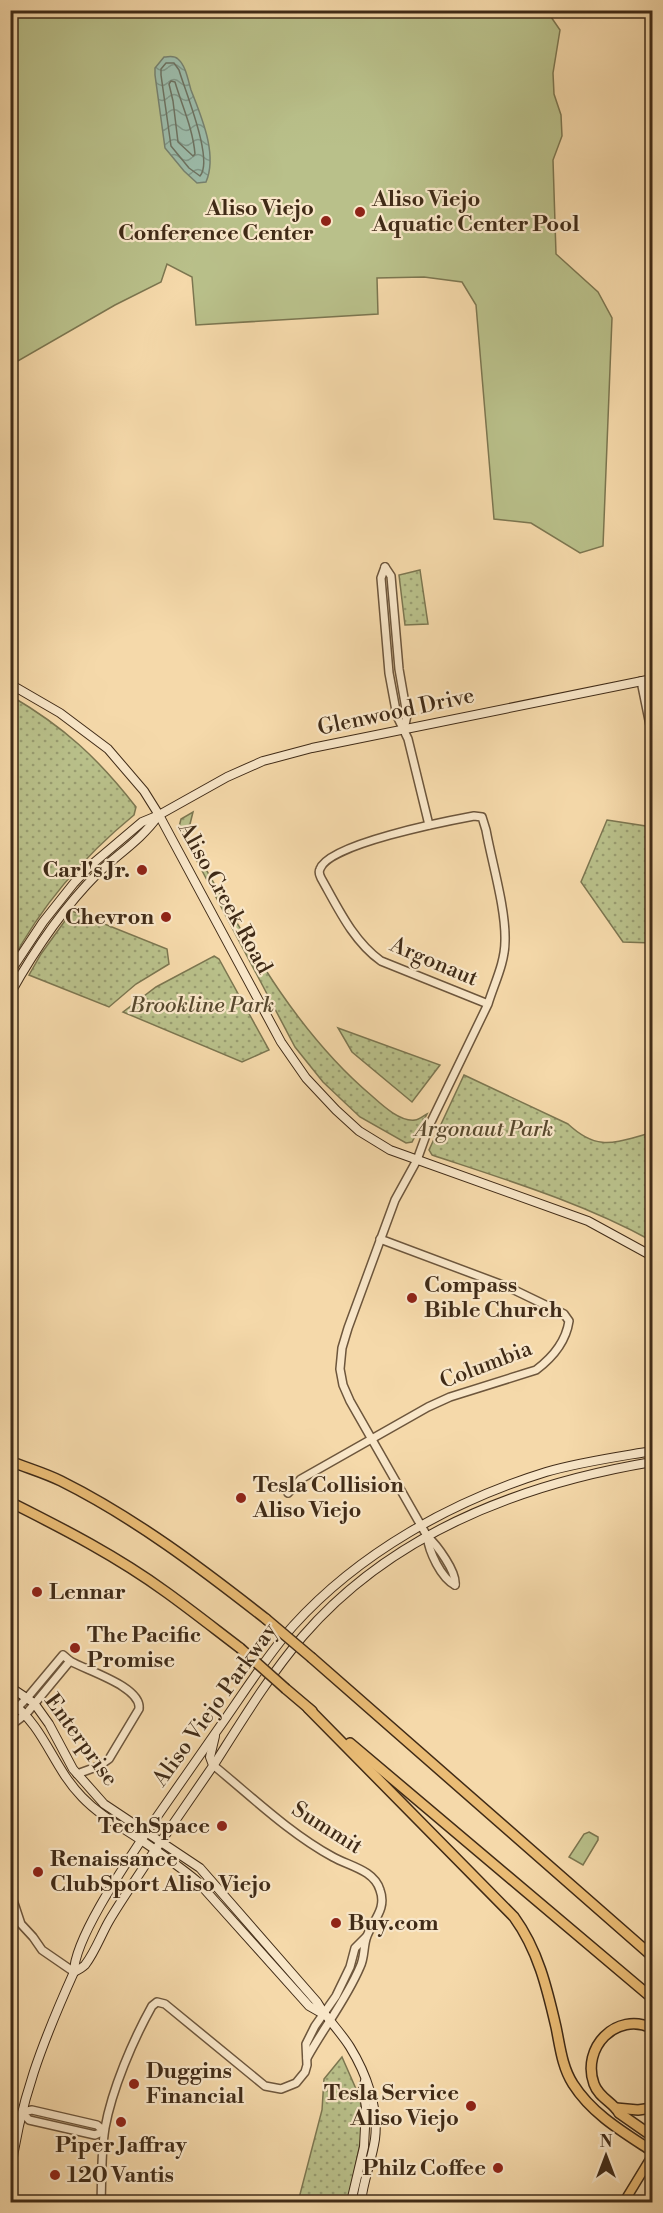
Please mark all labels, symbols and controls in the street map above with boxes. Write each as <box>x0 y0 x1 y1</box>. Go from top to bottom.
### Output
place label: Aliso Viejo Aquatic Center Pool <box>371 186 579 238</box>
place label: Aliso Viejo Conference Center <box>118 195 314 247</box>
marker: Aliso Viejo Aquatic Center Pool <box>353 205 367 219</box>
marker: Aliso Viejo Conference Center <box>319 214 333 228</box>
street label: Glenwood Drive <box>315 682 477 742</box>
street label: Aliso Creek Road <box>172 817 278 979</box>
place label: Carl's Jr. <box>42 857 130 884</box>
marker: Carl's Jr. <box>135 863 149 877</box>
place label: Chevron <box>65 904 154 931</box>
marker: Chevron <box>159 910 173 924</box>
street label: Argonaut <box>385 931 482 993</box>
park label: Brookline Park <box>129 992 274 1019</box>
park label: Argonaut Park <box>413 1116 553 1143</box>
place label: Compass Bible Church <box>424 1272 563 1324</box>
marker: Compass Bible Church <box>405 1291 419 1305</box>
street label: Columbia <box>436 1335 537 1395</box>
place label: Tesla Collision Aliso Viejo <box>252 1472 404 1524</box>
marker: Tesla Collision Aliso Viejo <box>234 1491 248 1505</box>
place label: Lennar <box>49 1579 126 1606</box>
marker: Lennar <box>30 1585 44 1599</box>
street label: Aliso Viejo Parkway <box>146 1618 283 1793</box>
place label: The Pacific Promise <box>87 1622 201 1674</box>
marker: The Pacific Promise <box>68 1641 82 1655</box>
street label: Enterprise <box>38 1688 124 1792</box>
street label: Summit <box>287 1796 368 1860</box>
place label: TechSpace <box>98 1813 210 1840</box>
marker: TechSpace <box>215 1819 229 1833</box>
place label: Renaissance ClubSport Aliso Viejo <box>50 1846 271 1898</box>
marker: Renaissance ClubSport Aliso Viejo <box>31 1865 45 1879</box>
place label: Buy.com <box>348 1910 438 1937</box>
marker: Buy.com <box>329 1916 343 1930</box>
place label: Duggins Financial <box>146 2058 244 2110</box>
marker: Duggins Financial <box>127 2077 141 2091</box>
place label: Tesla Service Aliso Viejo <box>324 2080 459 2132</box>
marker: Tesla Service Aliso Viejo <box>464 2099 478 2113</box>
marker: Piper Jaffray <box>114 2115 128 2129</box>
north arrow <box>576 2126 636 2186</box>
place label: Piper Jaffray <box>55 2132 188 2159</box>
text: N <box>600 2132 613 2152</box>
place label: Philz Coffee <box>363 2155 486 2182</box>
marker: Philz Coffee <box>491 2161 505 2175</box>
place label: 120 Vantis <box>67 2162 174 2189</box>
marker: 120 Vantis <box>48 2168 62 2182</box>

